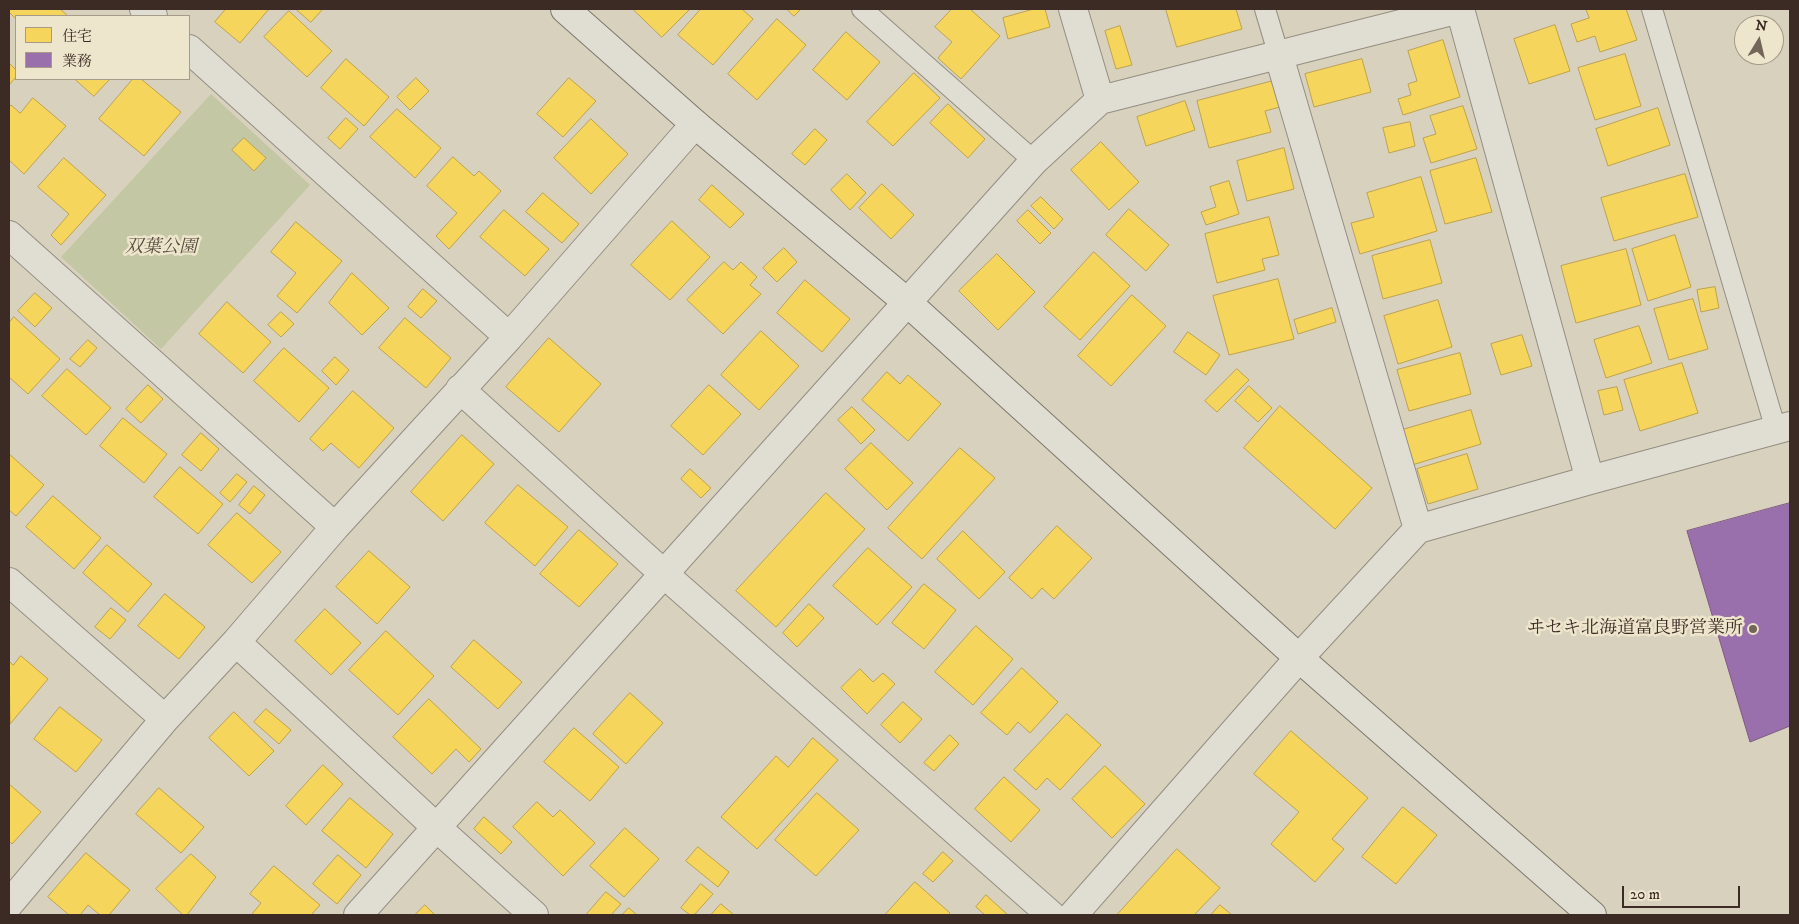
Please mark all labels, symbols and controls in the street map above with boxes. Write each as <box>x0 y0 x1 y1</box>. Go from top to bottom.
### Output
legend <box>15 15 190 80</box>
north arrow <box>1734 15 1784 65</box>
text: N <box>1754 16 1768 36</box>
text: 住宅 <box>62 27 92 46</box>
text: 業務 <box>62 52 92 71</box>
park label: 双葉公園 <box>125 237 197 259</box>
place label: ヰセキ北海道富良野営業所 <box>1527 618 1743 640</box>
marker: ヰセキ北海道富良野営業所 <box>1747 623 1759 635</box>
scale bar <box>1624 876 1742 908</box>
text: 20 m <box>1630 885 1660 904</box>

